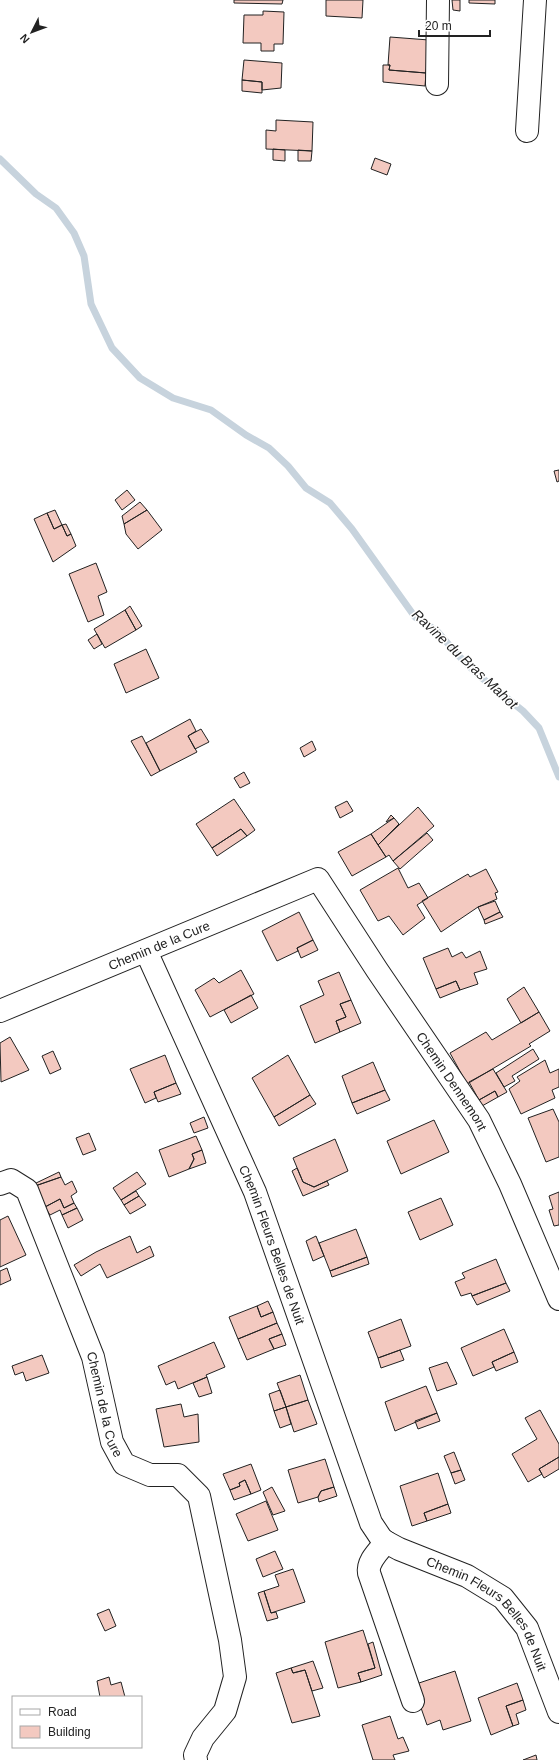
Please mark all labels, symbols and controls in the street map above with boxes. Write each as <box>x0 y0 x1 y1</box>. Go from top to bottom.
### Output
north arrow <box>12 12 52 52</box>
scale bar <box>419 12 490 38</box>
text: 20 m <box>425 19 452 33</box>
text: N <box>17 32 32 46</box>
water label: Ravine du Bras Mahot <box>409 606 522 713</box>
street label: Chemin de la Cure <box>106 917 212 973</box>
street label: Chemin Dennemont <box>414 1029 491 1133</box>
street label: Chemin Fleurs Belles de Nuit <box>236 1163 308 1327</box>
street label: Chemin de la Cure <box>84 1349 126 1460</box>
street label: Chemin Fleurs Belles de Nuit <box>424 1553 550 1673</box>
legend <box>12 1696 142 1748</box>
text: Road <box>48 1705 77 1719</box>
text: Building <box>48 1725 91 1739</box>

